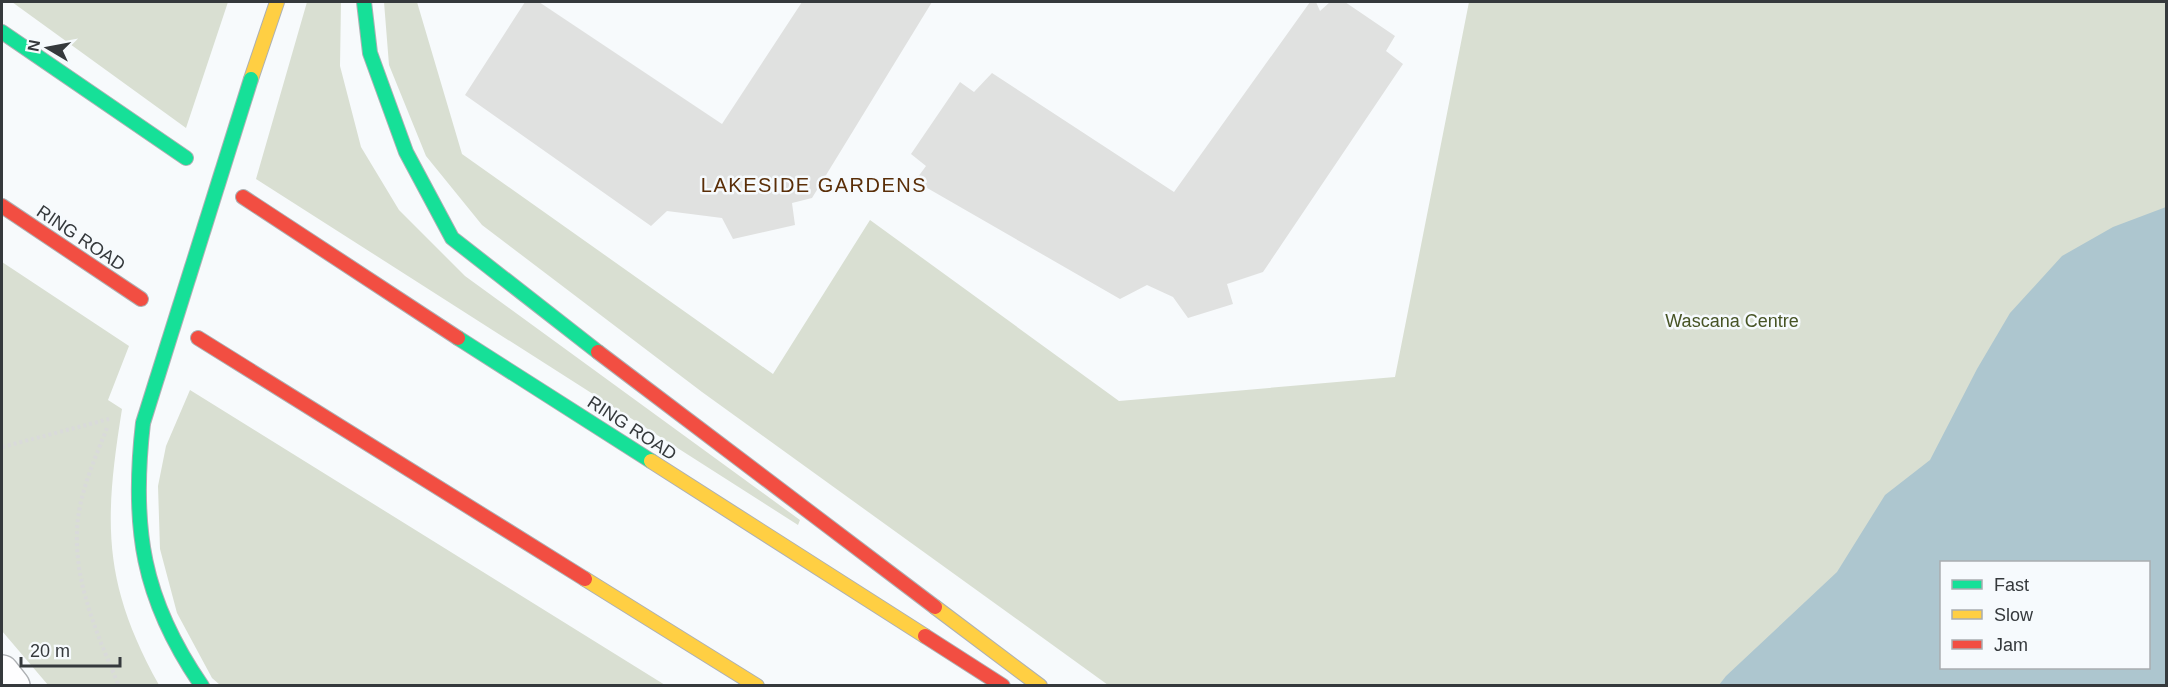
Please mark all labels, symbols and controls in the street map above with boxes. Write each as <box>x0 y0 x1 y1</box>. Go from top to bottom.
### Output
north arrow <box>18 18 78 78</box>
text: N <box>24 38 43 53</box>
district label: LAKESIDE GARDENS <box>701 174 927 196</box>
street label: RING ROAD <box>33 201 129 275</box>
park label: Wascana Centre <box>1665 311 1799 331</box>
street label: RING ROAD <box>584 392 680 464</box>
legend <box>1940 561 2150 669</box>
text: Fast <box>1994 575 2029 595</box>
text: Slow <box>1994 605 2034 625</box>
scale bar <box>21 630 120 668</box>
text: Jam <box>1994 635 2028 655</box>
text: 20 m <box>30 641 70 661</box>

